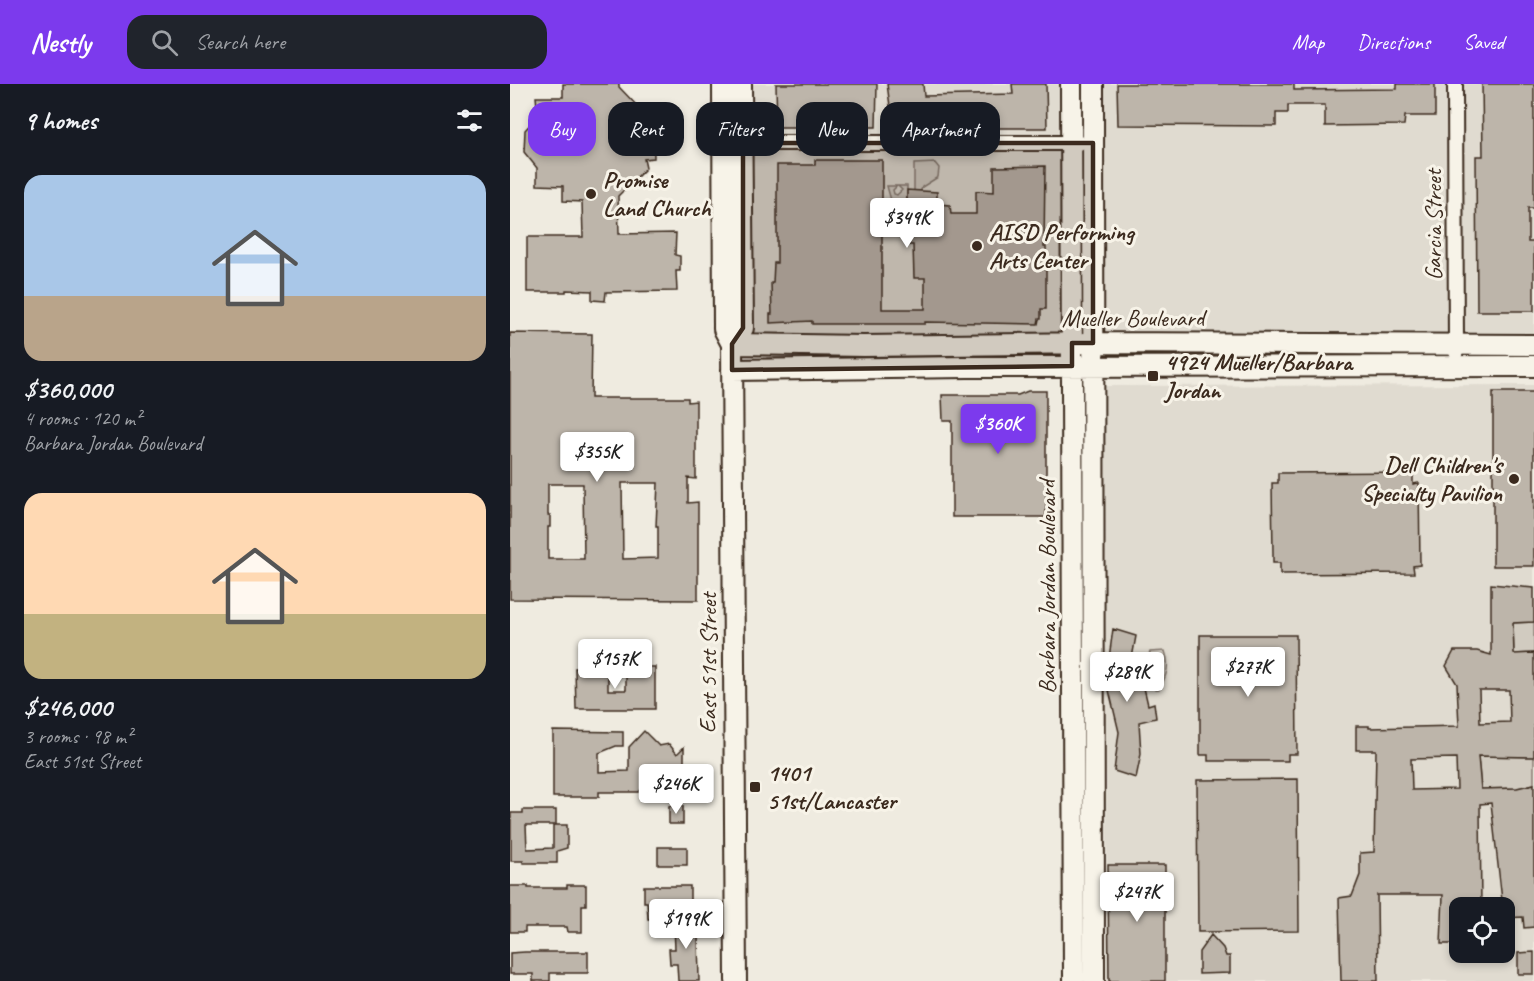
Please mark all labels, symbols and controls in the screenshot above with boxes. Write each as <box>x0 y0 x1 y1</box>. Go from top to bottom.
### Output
search box <box>127 15 547 69</box>
text: Nestly <box>30 25 91 60</box>
icon: search <box>148 26 181 59</box>
text: Search here <box>196 28 285 56</box>
text: Map <box>1292 29 1324 55</box>
text: Directions <box>1357 29 1430 55</box>
text: Saved <box>1463 29 1504 55</box>
chip: Buy <box>528 102 596 156</box>
chip: Rent <box>608 102 684 156</box>
chip: Filters <box>696 102 784 156</box>
chip: New <box>796 102 868 156</box>
chip: Apartment <box>880 102 1000 156</box>
text: 9 homes <box>24 104 97 137</box>
icon: filters <box>453 104 486 137</box>
place label: Promise Land Church <box>603 165 711 223</box>
street label: Garcia Street <box>1418 167 1448 281</box>
marker: Promise Land Church <box>584 187 598 201</box>
pin: $349K <box>865 198 949 249</box>
text: $349K <box>884 205 930 230</box>
icon: home <box>201 214 309 322</box>
place label: AISD Performing Arts Center <box>989 217 1136 275</box>
marker: AISD Performing Arts Center <box>970 239 984 253</box>
street label: Mueller Boulevard <box>1062 303 1208 333</box>
place label: 4924 Mueller/Barbara Jordan <box>1163 347 1354 405</box>
marker: 4924 Mueller/Barbara Jordan <box>1146 369 1160 383</box>
text: $360,000 <box>24 373 112 406</box>
pin: $360K <box>956 404 1040 455</box>
text: 4 rooms · 120 m² <box>24 406 141 431</box>
text: $360K <box>975 411 1021 436</box>
text: Barbara Jordan Boulevard <box>24 431 202 456</box>
pin: $355K <box>555 432 639 483</box>
text: $355K <box>574 439 620 464</box>
place label: Dell Children's Specialty Pavilion <box>1361 450 1505 508</box>
marker: Dell Children's Specialty Pavilion <box>1507 472 1521 486</box>
street label: Barbara Jordan Boulevard <box>1032 477 1062 694</box>
icon: home <box>201 532 309 640</box>
street label: East 51st Street <box>693 591 723 733</box>
pin: $157K <box>573 639 657 690</box>
text: $157K <box>592 646 638 671</box>
pin: $277K <box>1206 647 1290 698</box>
pin: $289K <box>1085 652 1169 703</box>
text: $277K <box>1225 654 1271 679</box>
text: $289K <box>1104 659 1150 684</box>
text: $246,000 <box>24 691 112 724</box>
text: 3 rooms · 98 m² <box>24 724 132 749</box>
text: East 51st Street <box>24 749 141 774</box>
place label: 1401 51st/Lancaster <box>767 758 898 816</box>
pin: $246K <box>634 764 718 815</box>
text: $246K <box>653 771 699 796</box>
marker: 1401 51st/Lancaster <box>748 780 762 794</box>
pin: $247K <box>1095 872 1179 923</box>
text: $247K <box>1114 879 1160 904</box>
map controls <box>1449 897 1515 963</box>
button: locate <box>1449 897 1515 963</box>
pin: $199K <box>644 899 728 950</box>
text: $199K <box>663 906 709 931</box>

